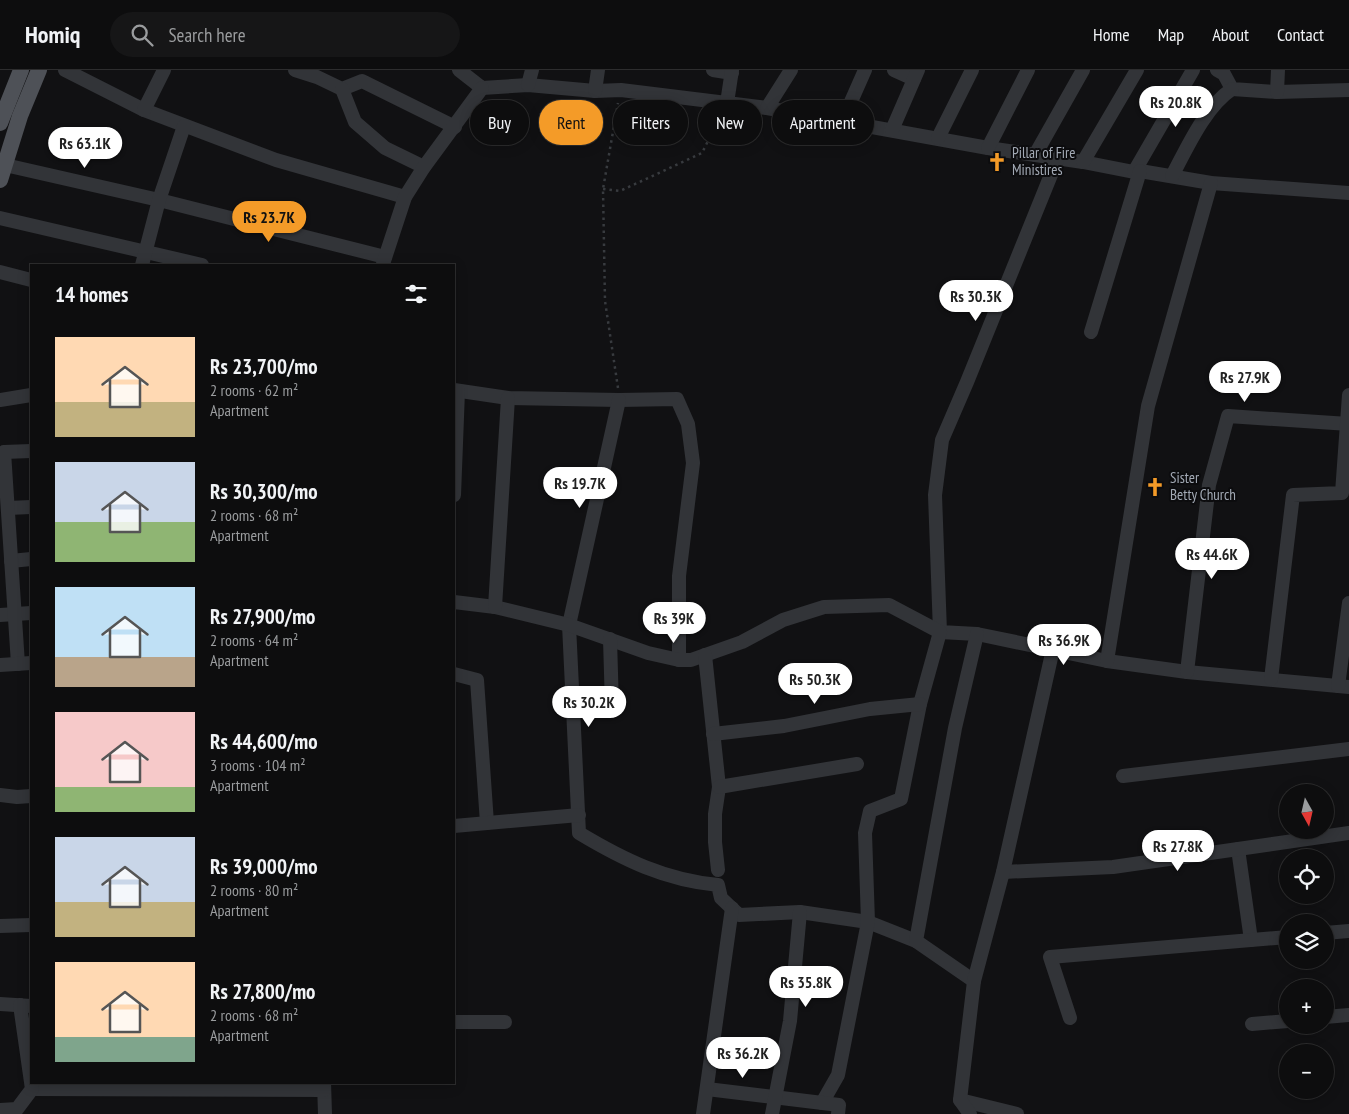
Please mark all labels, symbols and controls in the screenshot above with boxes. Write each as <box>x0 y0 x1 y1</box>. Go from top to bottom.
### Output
search box <box>110 12 460 57</box>
text: Homiq <box>25 19 80 50</box>
icon: search <box>128 21 156 49</box>
text: Search here <box>168 23 246 47</box>
text: Home <box>1093 23 1130 46</box>
text: Map <box>1158 23 1184 46</box>
text: About <box>1212 23 1249 46</box>
text: Contact <box>1277 23 1324 46</box>
pin: Rs 20.8K <box>1124 85 1228 128</box>
text: Rs 20.8K <box>1150 92 1202 112</box>
chip: Buy <box>470 100 529 145</box>
chip: Rent <box>539 100 603 145</box>
chip: Filters <box>613 100 688 145</box>
chip: New <box>698 100 762 145</box>
chip: Apartment <box>772 100 874 145</box>
pin: Rs 63.1K <box>33 126 137 169</box>
text: Rs 63.1K <box>59 133 111 153</box>
place label: Pillar of Fire Ministires <box>1012 143 1075 179</box>
church icon: Pillar of Fire Ministires <box>986 151 1008 173</box>
pin: Rs 23.7K <box>217 200 321 243</box>
text: Rs 23.7K <box>243 207 295 227</box>
icon: filters <box>402 280 430 308</box>
pin: Rs 30.3K <box>924 280 1028 322</box>
text: 14 homes <box>55 281 128 308</box>
text: Rs 30.3K <box>950 286 1002 306</box>
text: Rs 23,700/mo <box>210 353 318 380</box>
icon: home <box>95 357 155 417</box>
pin: Rs 27.9K <box>1193 360 1297 403</box>
text: Rs 27.9K <box>1220 367 1270 387</box>
text: 2 rooms · 62 m² <box>210 380 298 400</box>
text: Apartment <box>210 400 269 420</box>
pin: Rs 19.7K <box>528 466 632 509</box>
place label: Sister Betty Church <box>1170 468 1236 504</box>
text: Rs 19.7K <box>554 473 606 493</box>
church icon: Sister Betty Church <box>1144 476 1166 498</box>
text: Rs 30,300/mo <box>210 478 318 505</box>
icon: home <box>95 482 155 542</box>
text: 2 rooms · 68 m² <box>210 505 298 525</box>
text: Apartment <box>210 525 269 545</box>
pin: Rs 44.6K <box>1160 538 1264 580</box>
text: Rs 44.6K <box>1186 544 1238 564</box>
pin: Rs 39K <box>633 602 715 644</box>
text: Rs 27,900/mo <box>210 603 315 630</box>
icon: home <box>95 607 155 667</box>
text: Rs 39K <box>654 608 694 628</box>
pin: Rs 36.9K <box>1012 624 1116 666</box>
text: 2 rooms · 64 m² <box>210 630 298 650</box>
text: Rs 36.9K <box>1038 630 1090 650</box>
text: Apartment <box>210 650 269 670</box>
pin: Rs 50.3K <box>763 662 867 705</box>
text: Rs 50.3K <box>789 669 841 689</box>
pin: Rs 30.2K <box>537 686 641 728</box>
text: Rs 30.2K <box>563 692 615 712</box>
text: Rs 44,600/mo <box>210 728 318 755</box>
icon: home <box>95 732 155 792</box>
text: 3 rooms · 104 m² <box>210 755 306 775</box>
text: Apartment <box>210 775 269 795</box>
north arrow <box>1279 784 1334 839</box>
map controls <box>1279 784 1334 1099</box>
pin: Rs 27.8K <box>1126 830 1230 872</box>
text: Rs 27.8K <box>1153 836 1203 856</box>
button: locate <box>1279 849 1334 904</box>
text: Rs 39,000/mo <box>210 853 318 880</box>
icon: home <box>95 857 155 917</box>
text: 2 rooms · 80 m² <box>210 880 298 900</box>
text: Apartment <box>210 900 269 920</box>
button: layers <box>1279 914 1334 969</box>
pin: Rs 35.8K <box>754 966 858 1008</box>
text: Rs 35.8K <box>780 972 832 992</box>
text: Rs 27,800/mo <box>210 978 315 1005</box>
button: + <box>1279 979 1334 1034</box>
icon: home <box>95 982 155 1042</box>
text: 2 rooms · 68 m² <box>210 1005 298 1025</box>
text: Apartment <box>210 1025 269 1045</box>
pin: Rs 36.2K <box>691 1036 795 1079</box>
text: Rs 36.2K <box>717 1043 769 1063</box>
button: − <box>1279 1044 1334 1099</box>

